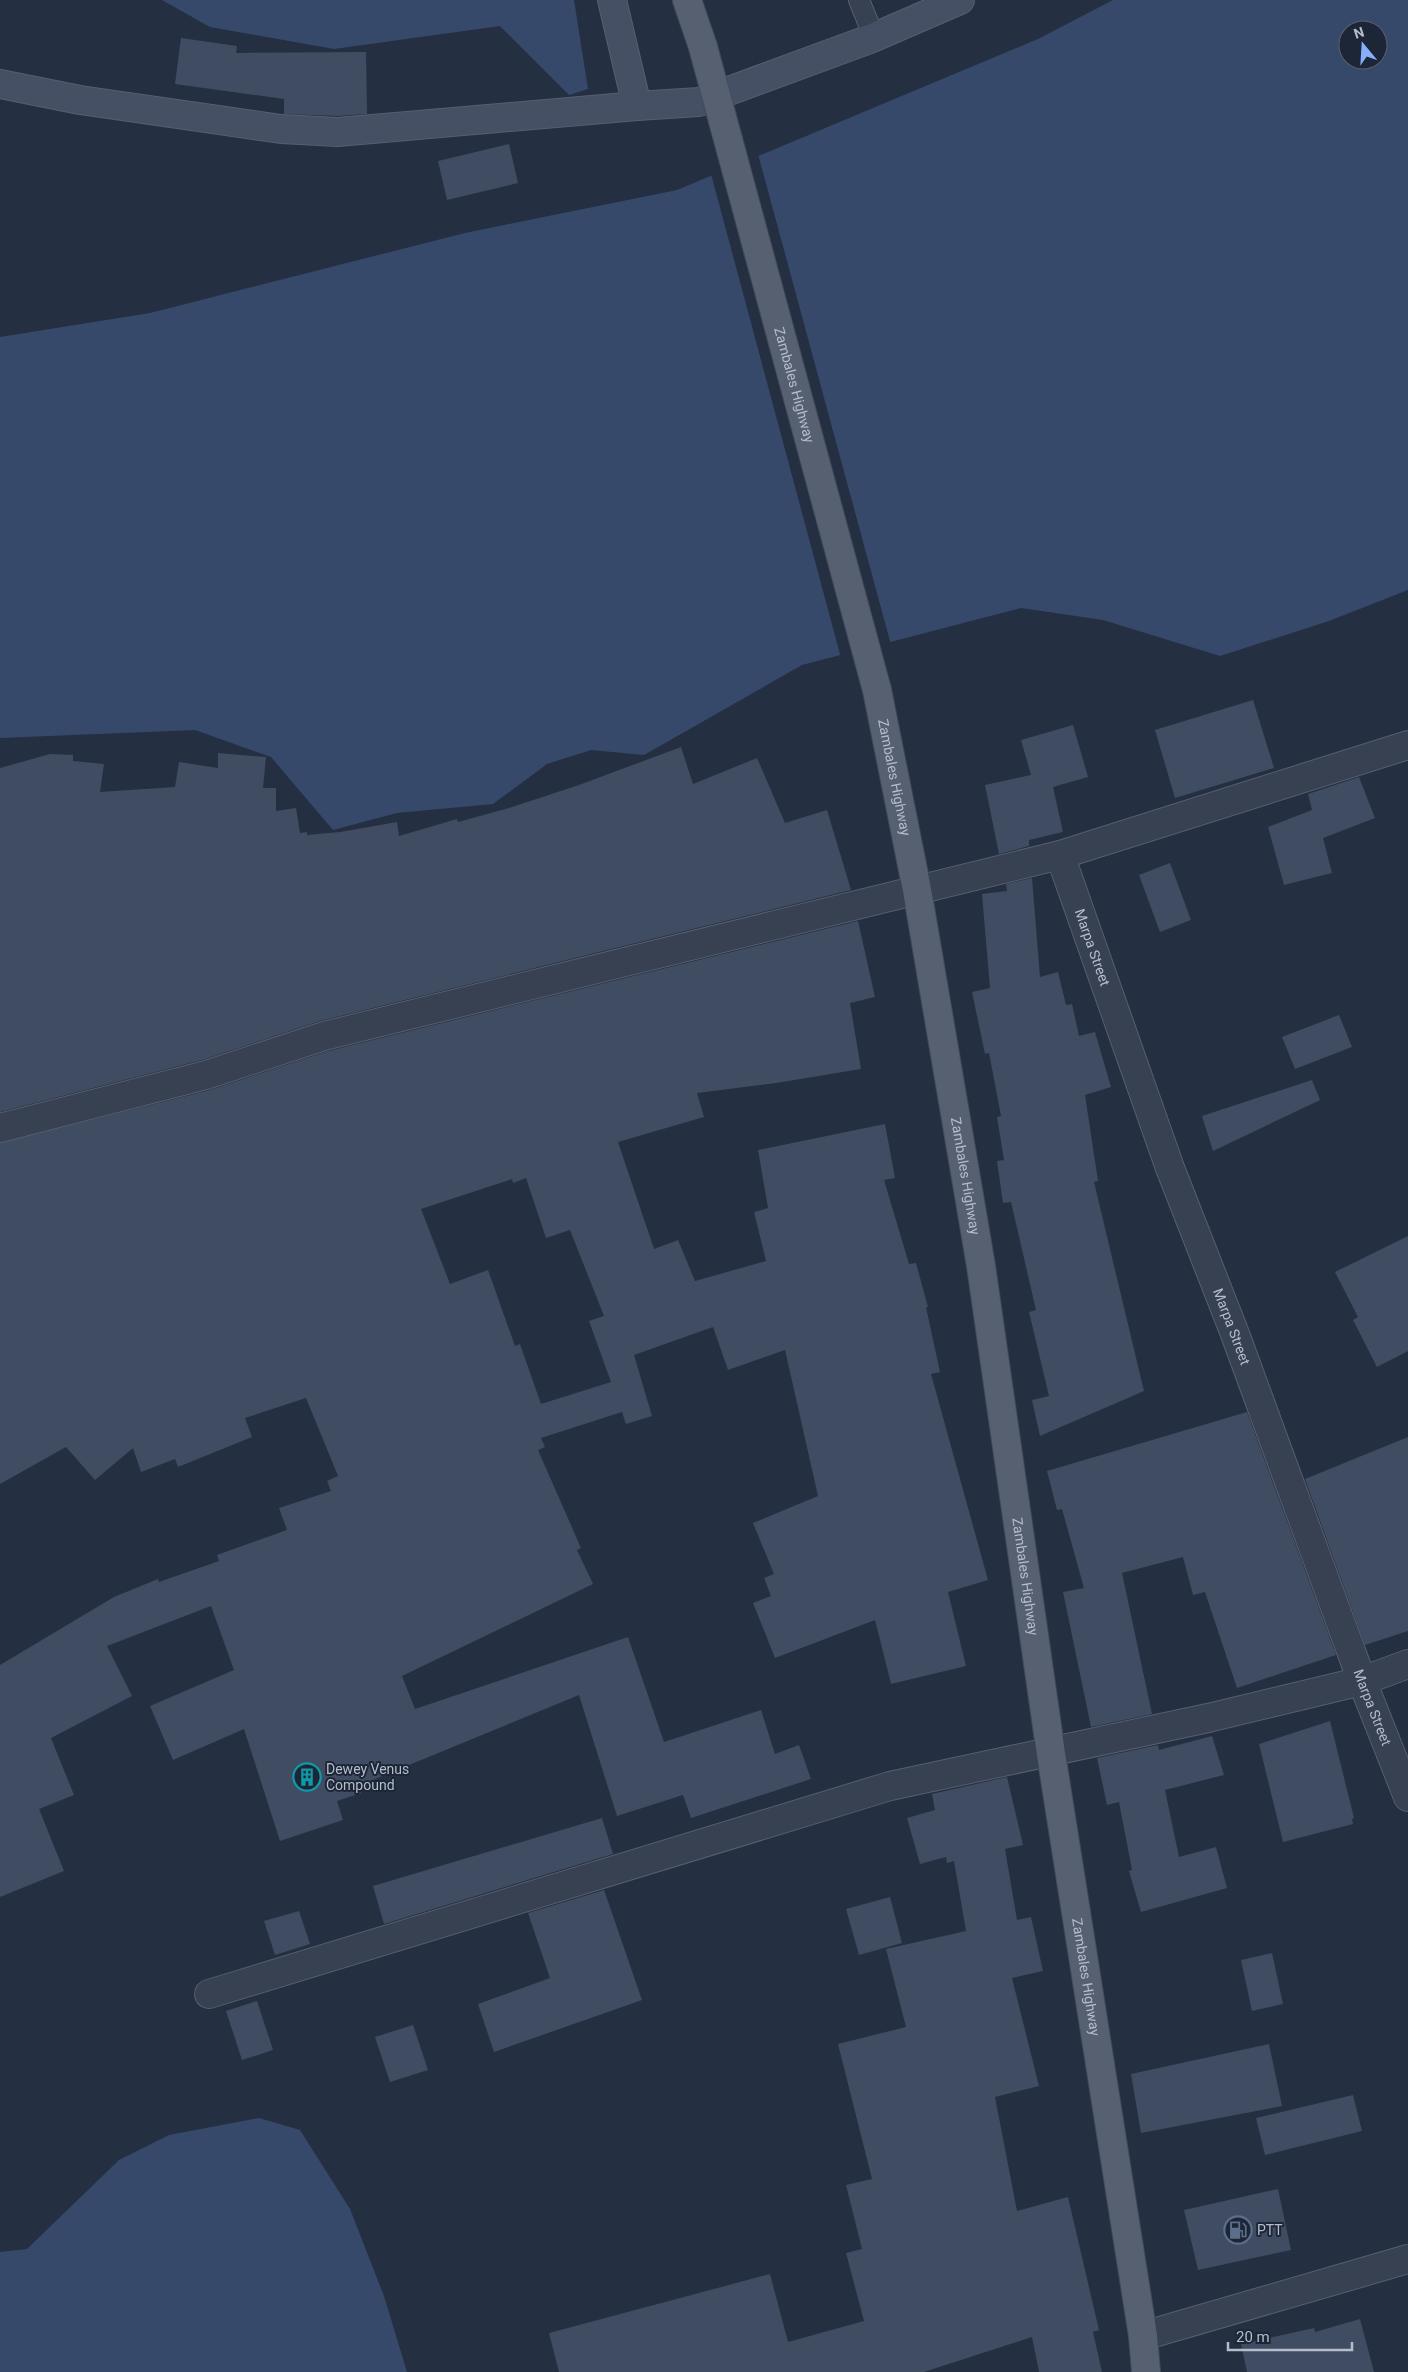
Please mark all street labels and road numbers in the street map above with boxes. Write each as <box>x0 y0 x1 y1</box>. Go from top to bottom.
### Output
street label: Zambales Highway <box>771 325 818 445</box>
street label: Zambales Highway <box>875 717 914 838</box>
street label: Marpa Street <box>1072 907 1114 989</box>
street label: Zambales Highway <box>948 1116 984 1236</box>
street label: Marpa Street <box>1210 1286 1254 1367</box>
street label: Zambales Highway <box>1009 1516 1042 1637</box>
street label: Marpa Street <box>1350 1667 1395 1748</box>
street label: Zambales Highway <box>1069 1917 1103 2037</box>

